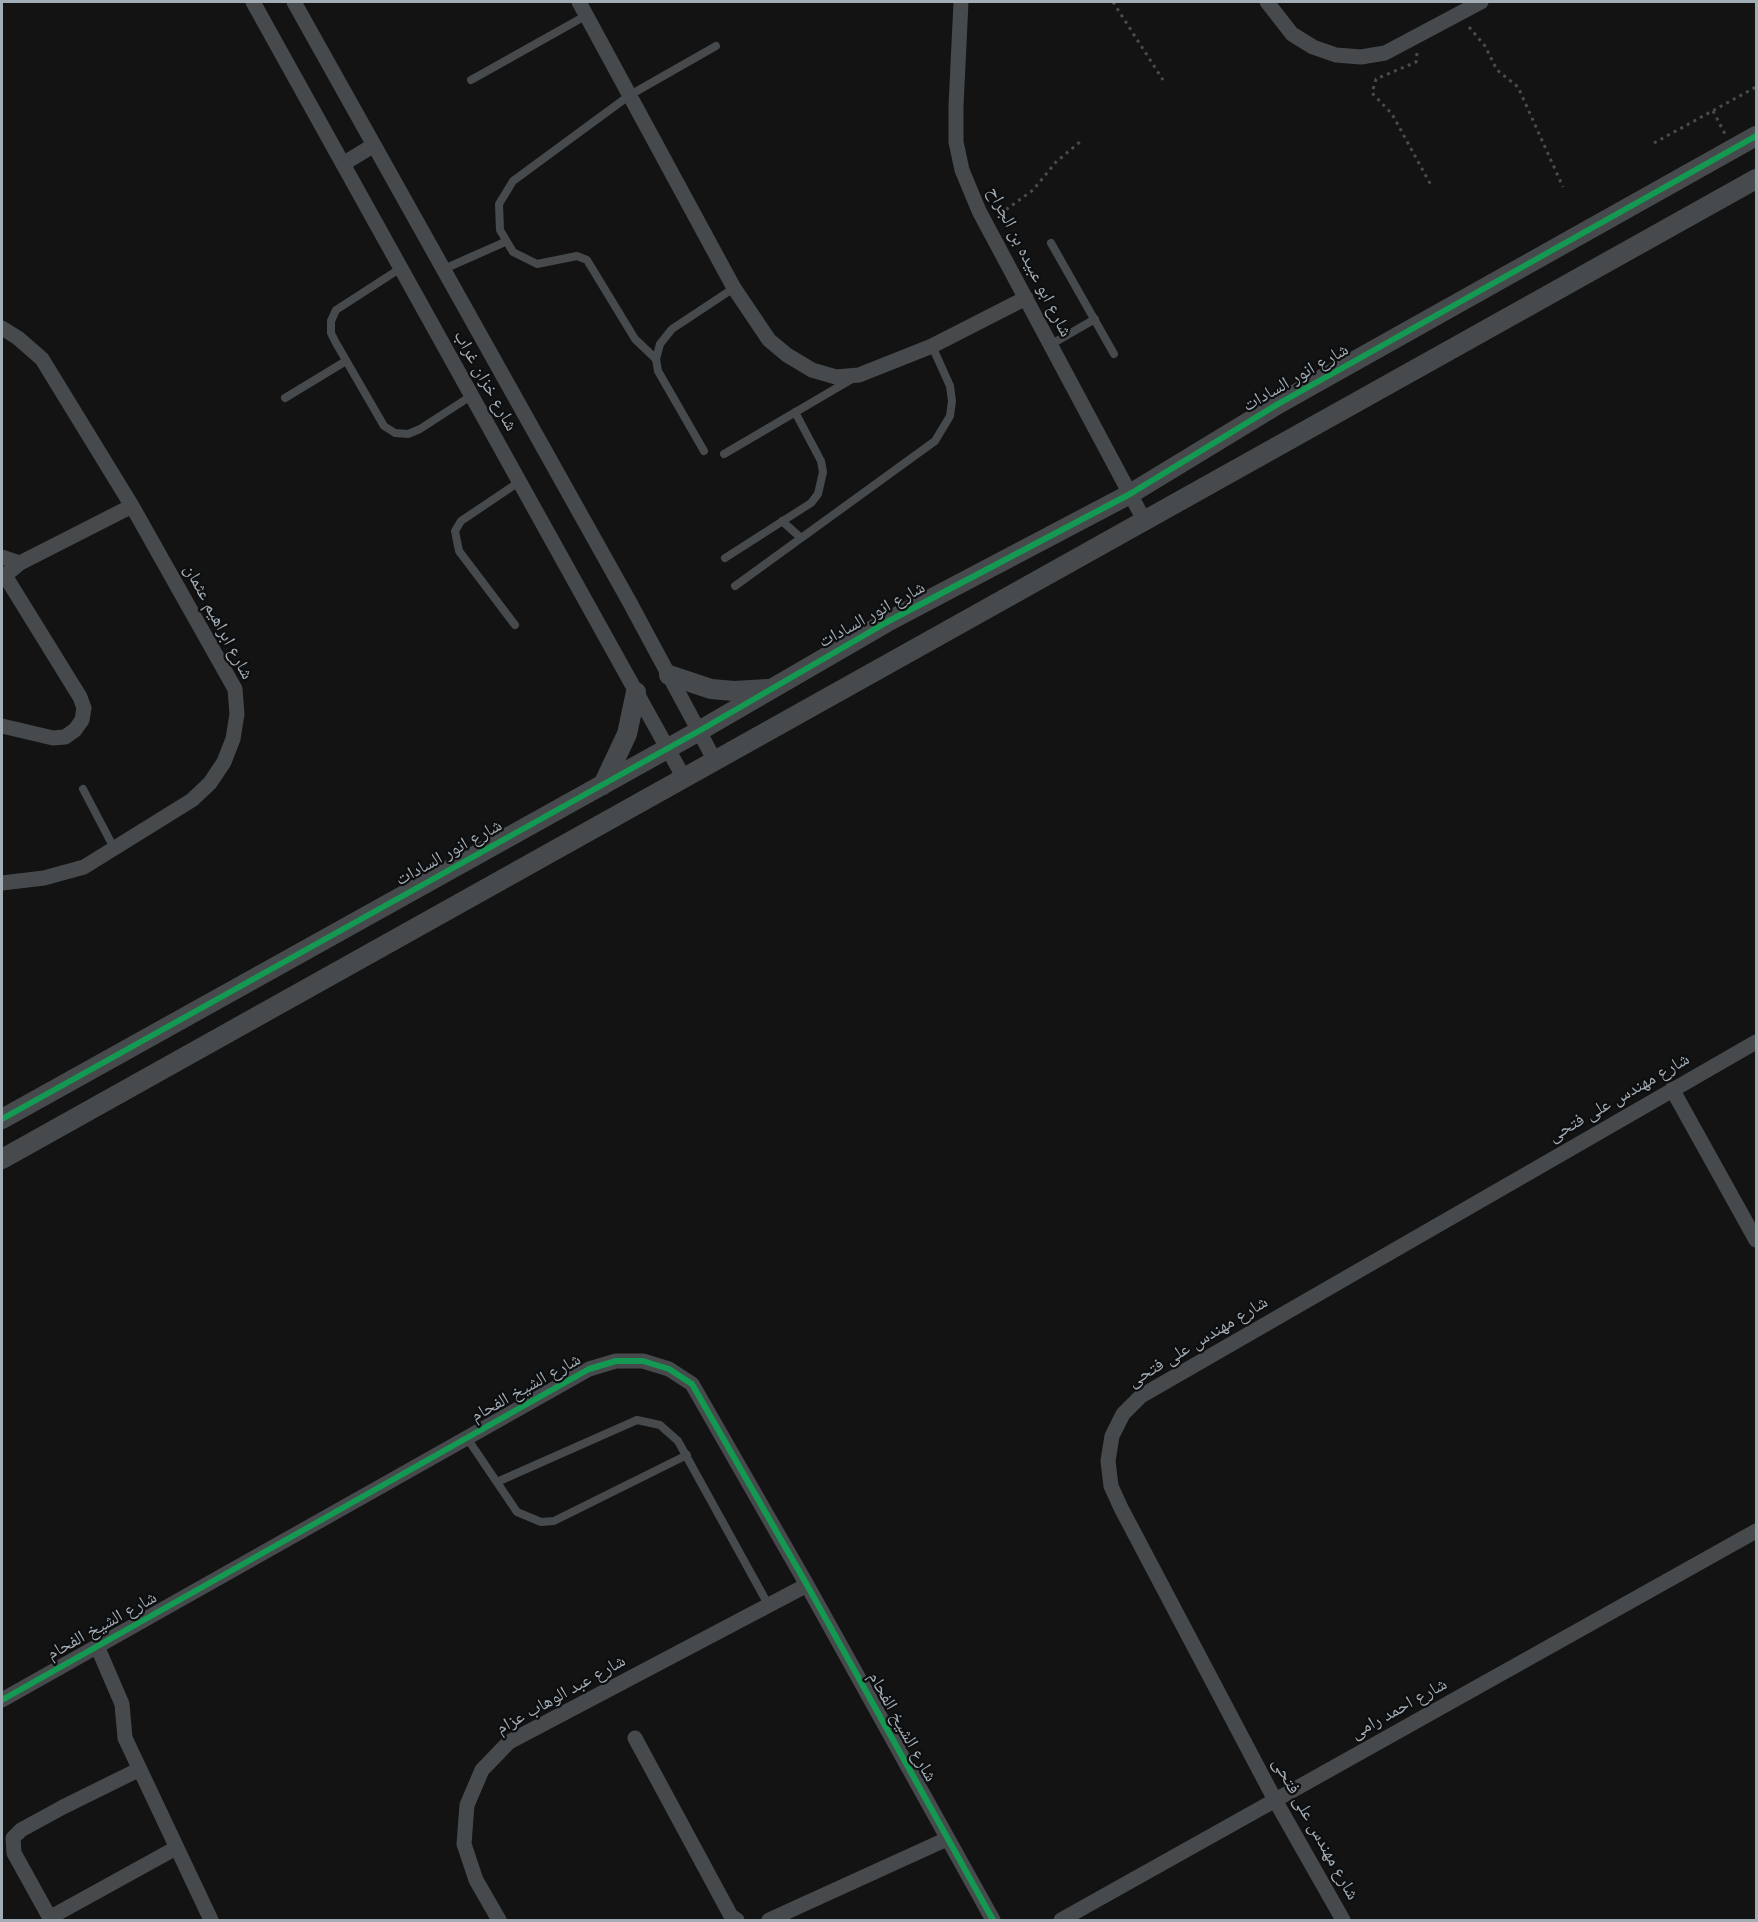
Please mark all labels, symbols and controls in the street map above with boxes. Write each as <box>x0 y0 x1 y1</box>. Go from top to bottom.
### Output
street label: شارع ابو عبيده بن الجراح <box>982 183 1076 341</box>
street label: شارع خزان غراب <box>448 327 522 435</box>
street label: شارع انور السادات <box>1239 339 1353 417</box>
street label: شارع ابراهيم عثمان <box>179 561 257 683</box>
street label: شارع انور السادات <box>815 577 929 653</box>
street label: شارع انور السادات <box>392 815 506 891</box>
street label: شارع مهندس على فتحى <box>1544 1049 1694 1147</box>
street label: شارع مهندس على فتحى <box>1124 1292 1272 1392</box>
street label: شارع الشيخ الفحام <box>467 1349 585 1427</box>
street label: شارع الشيخ الفحام <box>43 1587 161 1665</box>
street label: شارع عبد الوهاب عزام <box>492 1650 630 1740</box>
street label: شارع الشيخ الفحام <box>863 1668 941 1786</box>
street label: شارع احمد رامى <box>1347 1674 1451 1744</box>
street label: شارع مهندس على فتحى <box>1267 1754 1363 1904</box>

